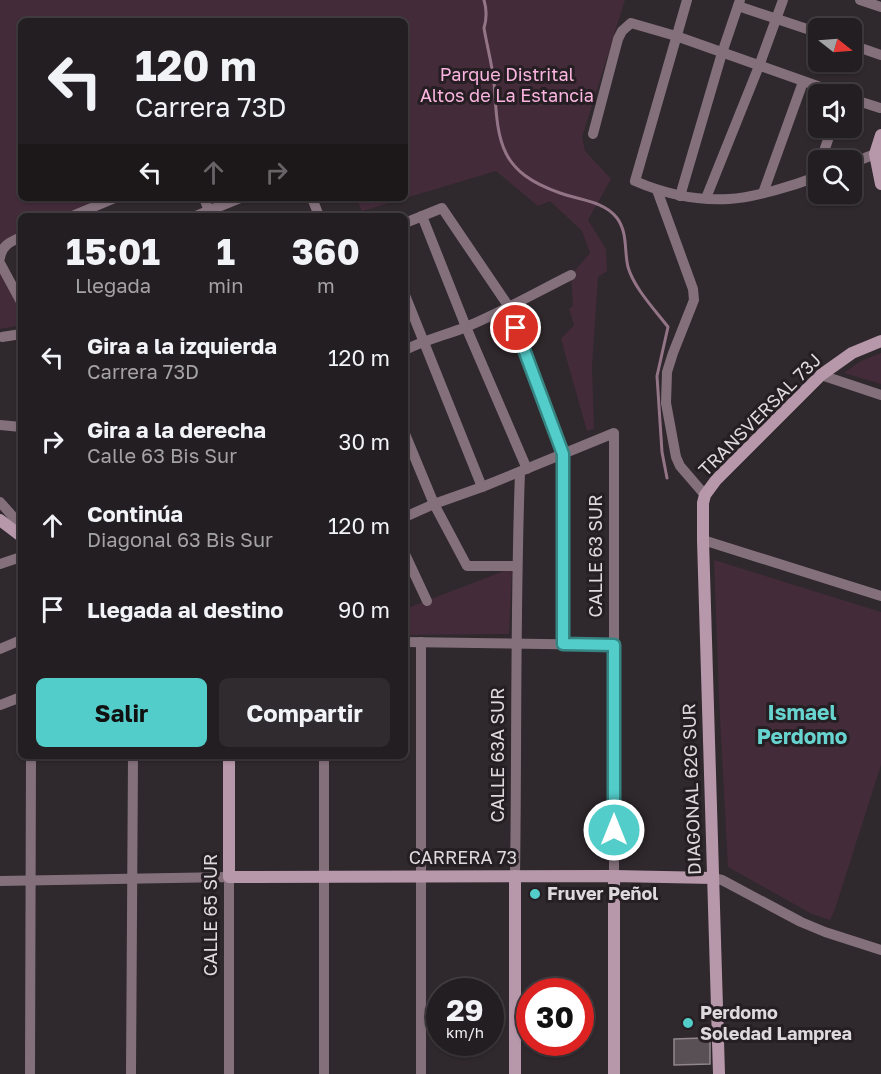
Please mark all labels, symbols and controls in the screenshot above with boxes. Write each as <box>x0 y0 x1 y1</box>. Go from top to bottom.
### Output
north arrow <box>808 18 862 72</box>
map controls <box>808 18 862 204</box>
text: 120 m <box>135 40 257 90</box>
icon: left <box>36 42 114 120</box>
park label: Parque Distrital Altos de La Estancia <box>420 63 594 106</box>
button: sound <box>808 84 862 138</box>
text: Carrera 73D <box>135 91 286 123</box>
button: search <box>808 150 862 204</box>
icon: left <box>134 156 167 189</box>
icon: ahead <box>197 156 230 189</box>
icon: right <box>260 156 293 189</box>
text: 15:01 <box>66 230 160 273</box>
text: 1 <box>217 230 235 273</box>
text: 360 <box>292 230 360 273</box>
text: Llegada <box>75 273 151 297</box>
text: min <box>208 273 244 297</box>
text: m <box>317 273 335 297</box>
pin <box>490 302 541 353</box>
icon: arrive <box>499 311 532 344</box>
text: Gira a la izquierda <box>87 332 277 359</box>
icon: left <box>36 341 69 374</box>
text: 120 m <box>328 344 390 371</box>
street label: TRANSVERSAL 73J <box>694 349 825 480</box>
text: Carrera 73D <box>87 359 199 383</box>
text: Gira a la derecha <box>87 416 266 443</box>
icon: right <box>36 425 69 458</box>
text: 30 m <box>339 428 390 455</box>
text: Calle 63 Bis Sur <box>87 443 237 467</box>
street label: CALLE 63 SUR <box>584 495 606 617</box>
text: Continúa <box>87 500 183 527</box>
icon: ahead <box>36 509 69 542</box>
text: 120 m <box>328 512 390 539</box>
text: Diagonal 63 Bis Sur <box>87 527 273 551</box>
icon: arrive <box>36 593 69 626</box>
text: Llegada al destino <box>87 596 284 623</box>
text: 90 m <box>338 596 390 623</box>
button: Salir <box>36 678 207 747</box>
button: Compartir <box>219 678 390 747</box>
street label: CALLE 63A SUR <box>486 688 508 822</box>
district label: Ismael Perdomo <box>757 699 847 749</box>
street label: DIAGONAL 62G SUR <box>677 703 705 875</box>
position arrow <box>582 798 646 862</box>
street label: CARRERA 73 <box>409 846 517 868</box>
street label: CALLE 65 SUR <box>199 854 221 976</box>
place label: Fruver Peñol <box>547 882 658 904</box>
marker: Fruver Peñol <box>528 887 542 901</box>
speed limit sign: 30 <box>516 978 594 1056</box>
text: 29 <box>446 992 484 1028</box>
place label: Perdomo Soledad Lamprea <box>700 1001 852 1044</box>
marker: Perdomo Soledad Lamprea <box>681 1016 695 1030</box>
text: km/h <box>446 1023 484 1041</box>

